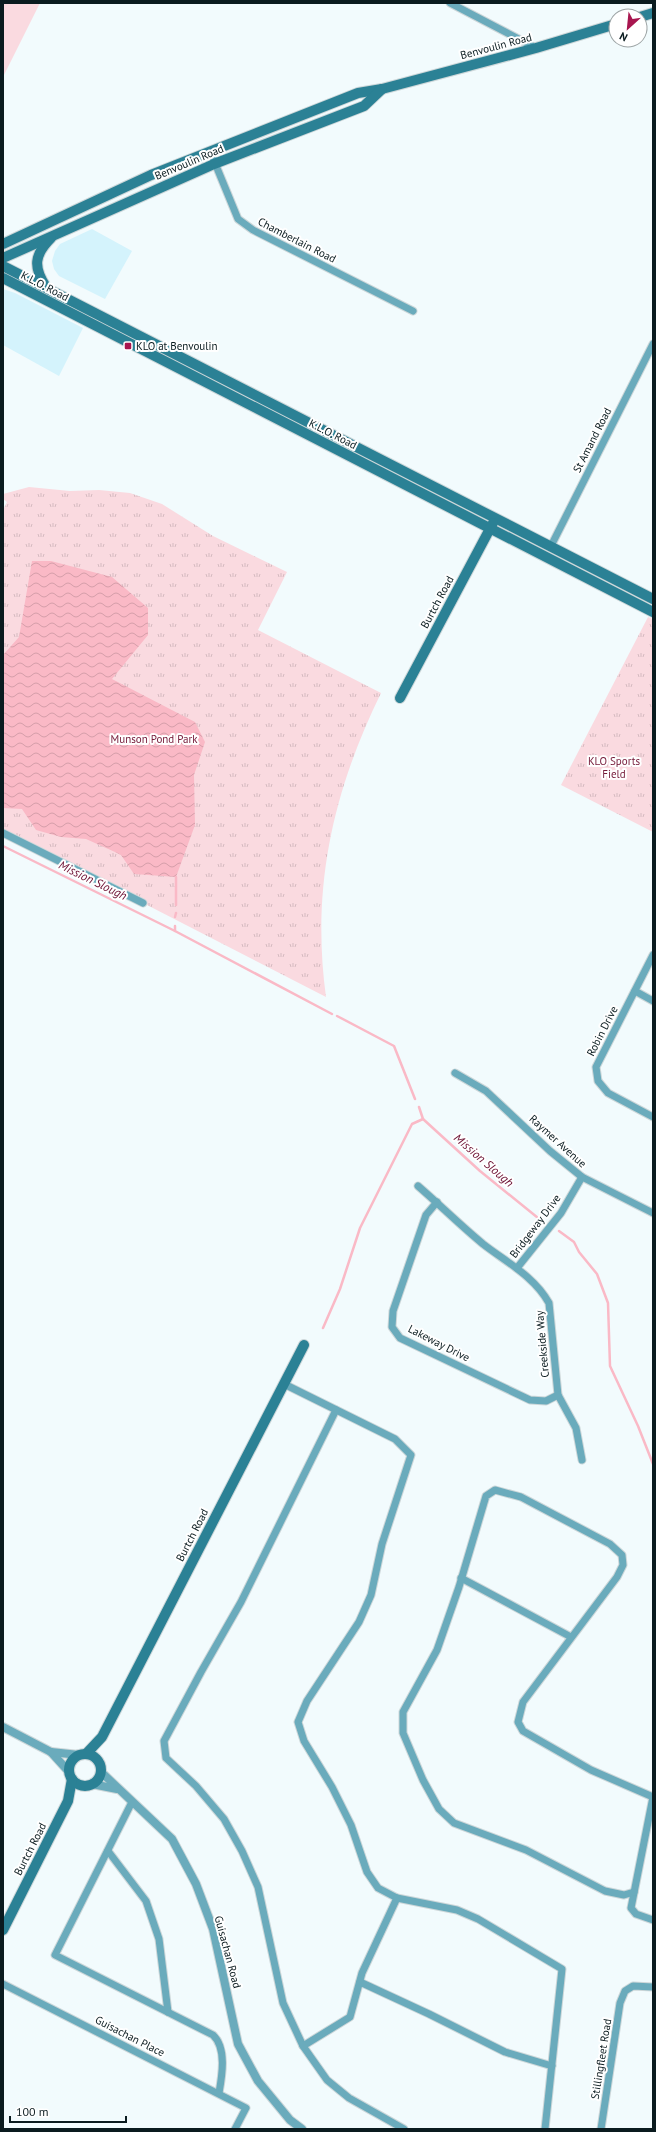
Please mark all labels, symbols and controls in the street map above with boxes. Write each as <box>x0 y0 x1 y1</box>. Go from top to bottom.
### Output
north arrow <box>608 8 648 48</box>
text: N <box>617 29 630 45</box>
street label: Benvoulin Road <box>459 30 533 62</box>
street label: Benvoulin Road <box>152 141 226 183</box>
street label: Chamberlain Road <box>256 214 338 266</box>
street label: K.L.O. Road <box>19 268 71 304</box>
place label: KLO at Benvoulin <box>136 339 217 353</box>
marker: KLO at Benvoulin <box>123 341 133 351</box>
street label: St Amand Road <box>570 405 614 475</box>
street label: K.L.O. Road <box>307 416 359 452</box>
street label: Burtch Road <box>417 573 457 631</box>
park label: Munson Pond Park <box>111 732 198 746</box>
park label: KLO Sports Field <box>588 754 640 781</box>
water label: Mission Slough <box>56 857 130 903</box>
street label: Robin Drive <box>583 1003 621 1058</box>
street label: Raymer Avenue <box>526 1112 590 1171</box>
water label: Mission Slough <box>451 1130 517 1190</box>
street label: Bridgeway Drive <box>506 1191 564 1261</box>
street label: Creekside Way <box>532 1309 552 1378</box>
street label: Lakeway Drive <box>406 1321 473 1365</box>
street label: Burtch Road <box>173 1506 211 1564</box>
street label: Burtch Road <box>11 1820 49 1878</box>
street label: Guisachan Road <box>212 1914 244 1990</box>
street label: Guisachan Place <box>93 2012 167 2060</box>
street label: Stillingfleet Road <box>588 2018 614 2100</box>
scale bar <box>10 2098 126 2124</box>
text: 100 m <box>16 2104 49 2119</box>

